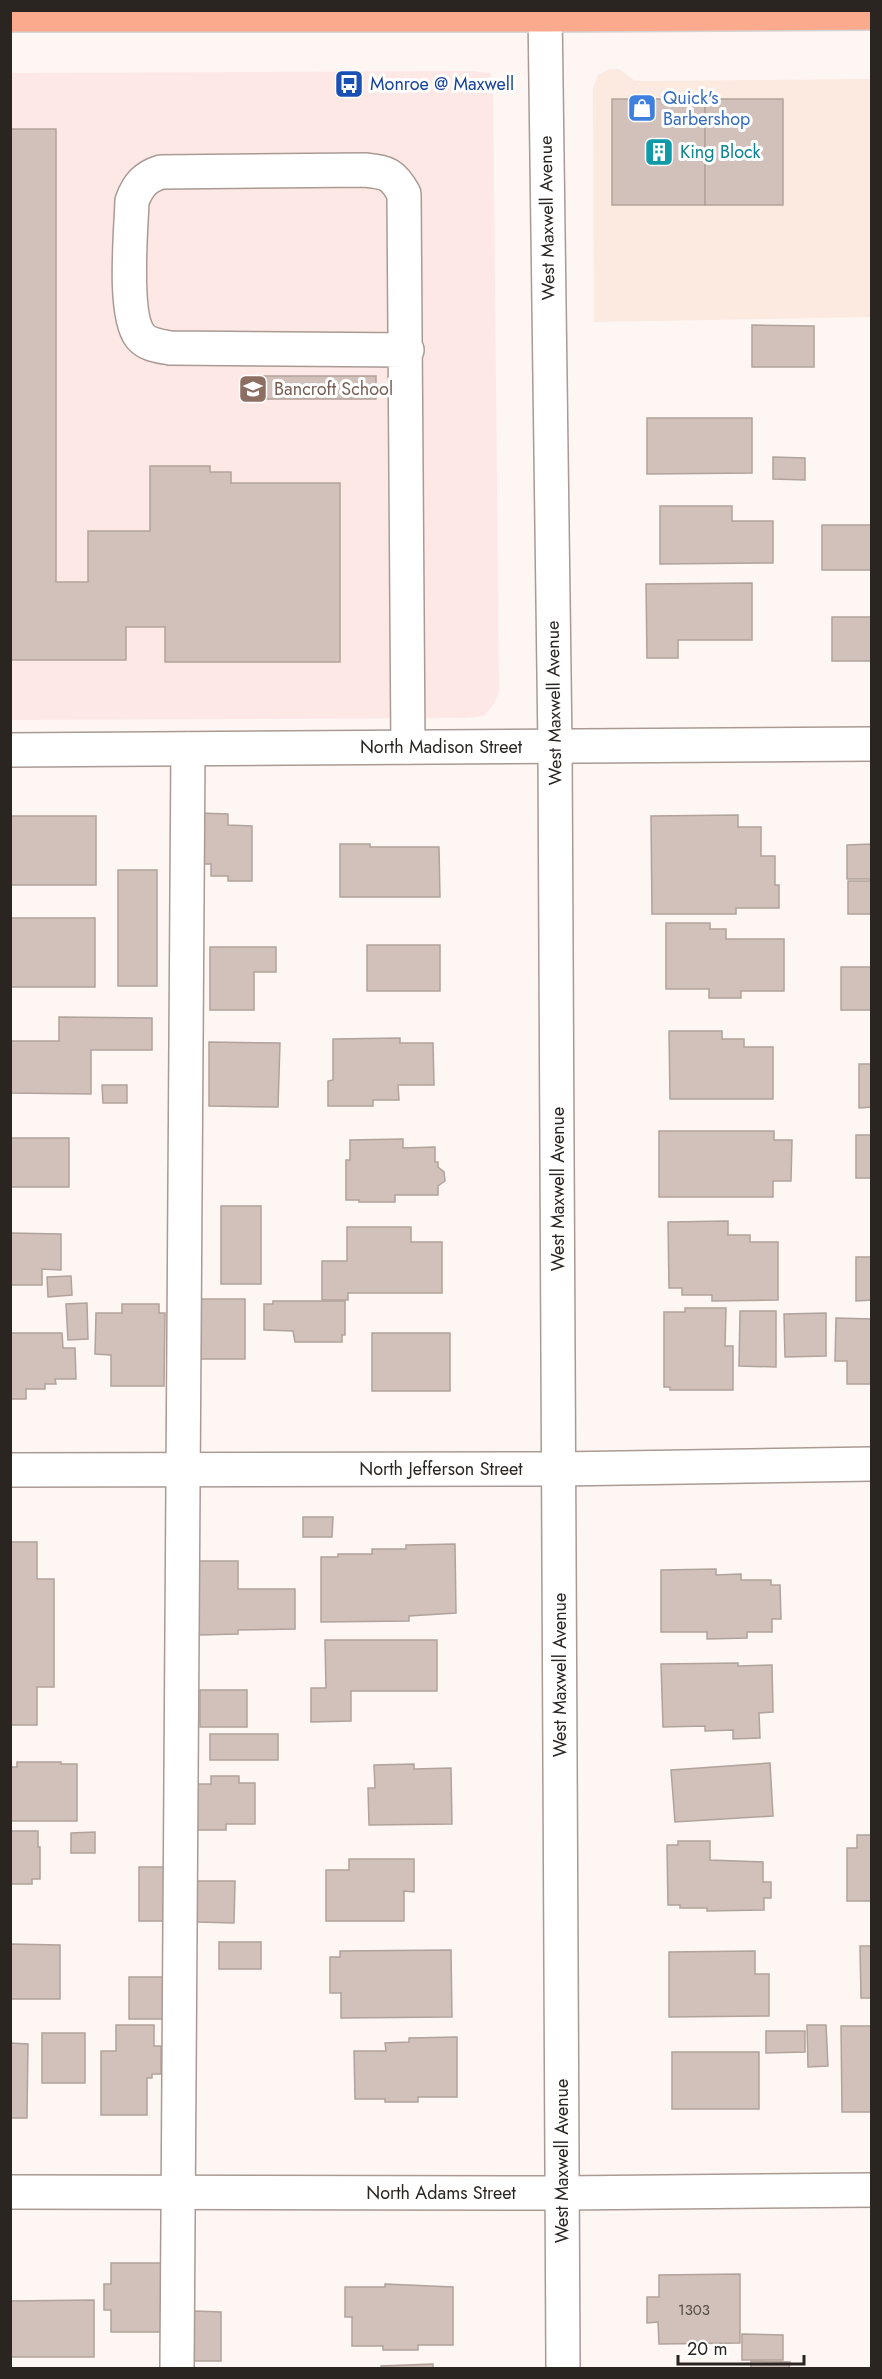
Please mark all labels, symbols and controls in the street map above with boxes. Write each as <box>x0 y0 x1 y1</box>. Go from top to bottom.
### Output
bus stop icon: Monroe @ Maxwell <box>333 68 365 100</box>
place label: Monroe @ Maxwell <box>370 71 514 97</box>
place label: Quick's Barbershop <box>663 85 750 132</box>
shop icon: Quick's Barbershop <box>626 92 658 124</box>
street label: West Maxwell Avenue <box>533 135 561 301</box>
building icon: King Block <box>643 136 675 168</box>
place label: King Block <box>680 139 761 165</box>
school or university icon: Bancroft School <box>237 373 269 405</box>
place label: Bancroft School <box>274 376 393 402</box>
street label: West Maxwell Avenue <box>540 620 568 786</box>
street label: North Madison Street <box>360 734 523 760</box>
street label: West Maxwell Avenue <box>545 1107 571 1271</box>
street label: North Jefferson Street <box>359 1456 523 1482</box>
street label: West Maxwell Avenue <box>547 1593 573 1757</box>
street label: West Maxwell Avenue <box>549 2079 575 2243</box>
street label: North Adams Street <box>366 2180 516 2206</box>
house number: 1303 <box>678 2299 710 2321</box>
scale bar <box>678 2328 804 2366</box>
text: 20 m <box>687 2336 727 2362</box>

